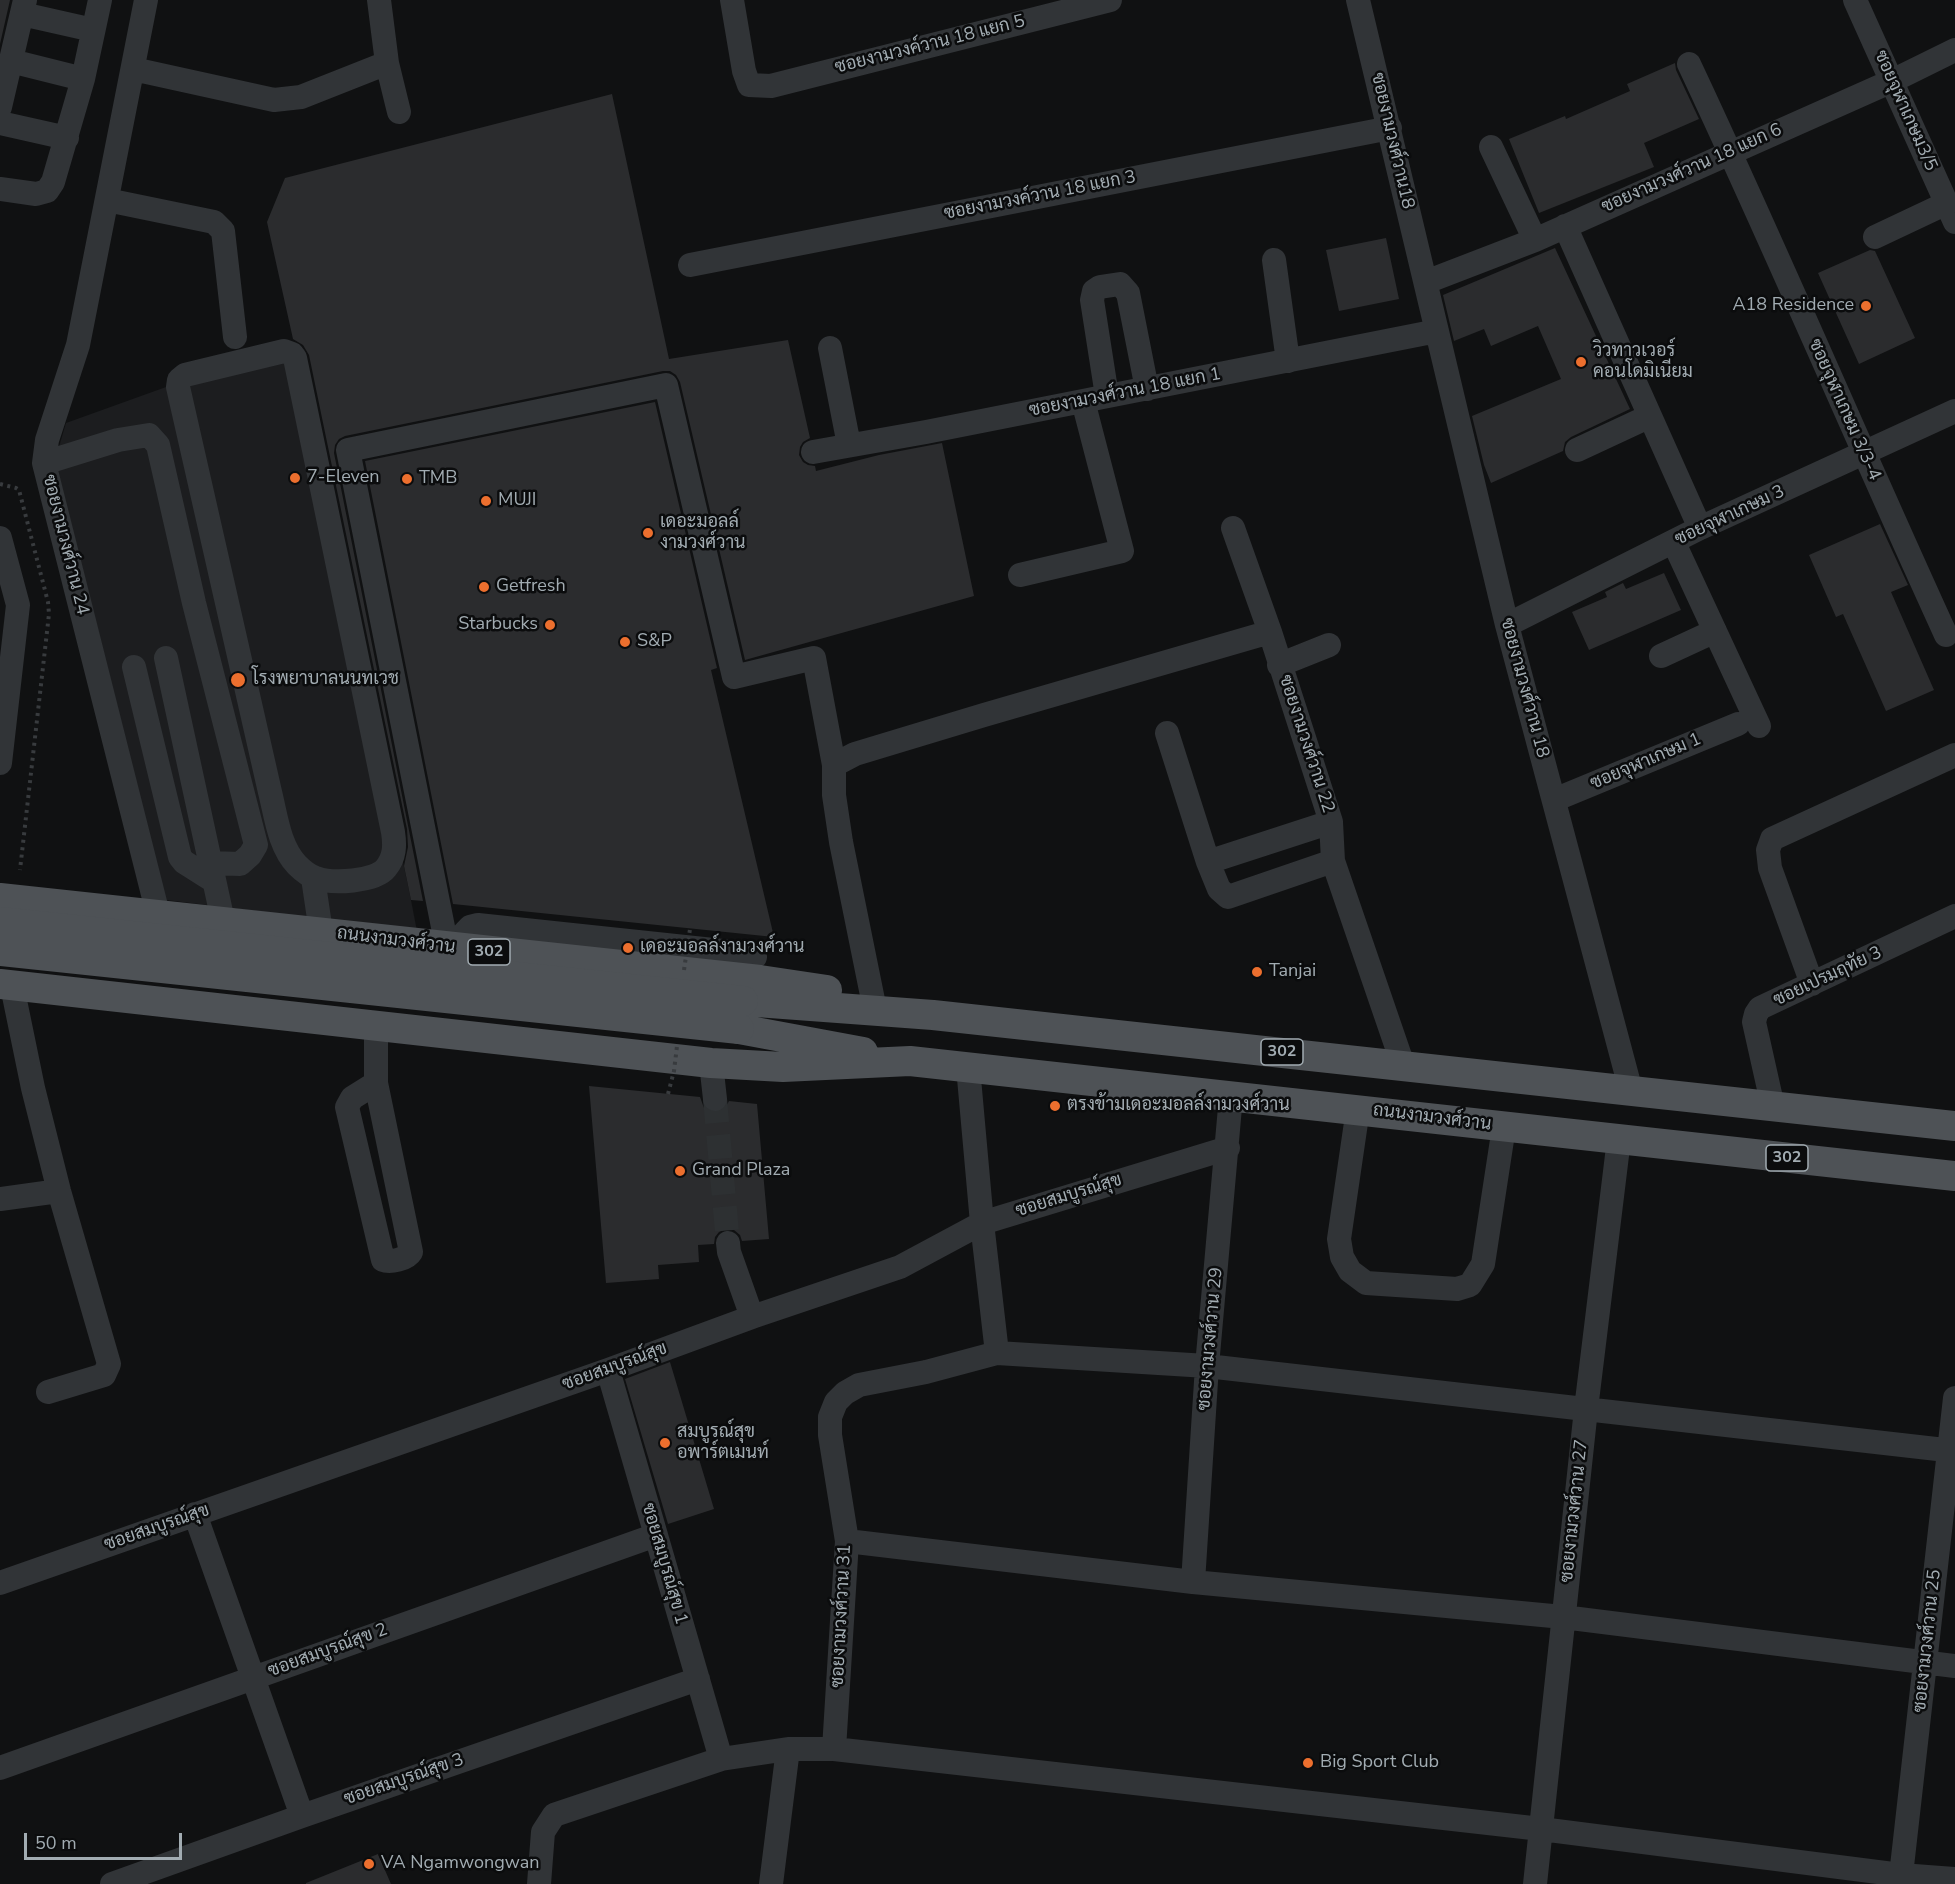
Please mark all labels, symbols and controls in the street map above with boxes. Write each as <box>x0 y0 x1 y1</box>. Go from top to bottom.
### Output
street label: ซอยงามวงค์วาน 18 แยก 5 <box>833 11 1027 79</box>
street label: ซอยจุฬาเกษม3/5 <box>1869 47 1941 175</box>
street label: ซอยงามวงศ์วาน18 <box>1366 71 1418 211</box>
street label: ซอยงามวงศ์วาน 18 แยก 6 <box>1599 119 1785 219</box>
street label: ซอยงามวงค์วาน 18 แยก 3 <box>942 167 1138 225</box>
place label: A18 Residence <box>1732 295 1854 317</box>
marker: A18 Residence <box>1859 299 1873 313</box>
street label: ซอยจุฬาเกษม 3/3-4 <box>1803 336 1885 484</box>
place label: วิวทาวเวอร์ คอนโดมิเนียม <box>1593 341 1693 384</box>
marker: วิวทาวเวอร์ คอนโดมิเนียม <box>1574 355 1588 369</box>
street label: ซอยงามวงศ์วาน 18 แยก 1 <box>1027 364 1223 422</box>
place label: 7-Eleven <box>307 467 380 489</box>
place label: TMB <box>419 468 457 490</box>
marker: 7-Eleven <box>288 471 302 485</box>
marker: TMB <box>400 472 414 486</box>
street label: ซอยงามวงศ์วาน 24 <box>37 473 93 617</box>
street label: ซอยจุฬาเกษม 3 <box>1672 481 1788 551</box>
place label: MUJI <box>498 490 536 512</box>
marker: MUJI <box>479 494 493 508</box>
place label: เดอะมอลล์ งามวงศ์วาน <box>660 512 746 554</box>
marker: เดอะมอลล์ งามวงศ์วาน <box>641 526 655 540</box>
place label: Getfresh <box>496 576 566 598</box>
marker: Getfresh <box>477 580 491 594</box>
place label: Starbucks <box>458 614 538 636</box>
street label: ซอยงามวงศ์วาน 18 <box>1495 616 1553 760</box>
marker: Starbucks <box>543 618 557 632</box>
place label: S&P <box>637 631 672 653</box>
marker: S&P <box>618 635 632 649</box>
place label: โรงพยาบาลนนทเวช <box>252 669 399 691</box>
marker: โรงพยาบาลนนทเวช <box>229 671 247 689</box>
street label: ซอยงามวงศ์วาน 22 <box>1274 672 1338 816</box>
street label: ซอยจุฬาเกษม 1 <box>1587 729 1705 795</box>
street label: ถนนงามวงศ์วาน <box>336 923 456 959</box>
place label: เดอะมอลล์งามวงศ์วาน <box>640 937 805 959</box>
road number: 302 <box>468 939 510 965</box>
marker: เดอะมอลล์งามวงศ์วาน <box>621 941 635 955</box>
street label: ซอยเปรมฤทัย 3 <box>1770 942 1886 1012</box>
place label: Tanjai <box>1269 961 1316 983</box>
marker: Tanjai <box>1250 965 1264 979</box>
road number: 302 <box>1261 1039 1303 1065</box>
place label: ตรงข้ามเดอะมอลล์งามวงศ์วาน <box>1067 1095 1290 1117</box>
marker: ตรงข้ามเดอะมอลล์งามวงศ์วาน <box>1048 1099 1062 1113</box>
street label: ถนนงามวงศ์วาน <box>1372 1100 1492 1136</box>
road number: 302 <box>1766 1145 1808 1171</box>
place label: Grand Plaza <box>692 1160 790 1182</box>
marker: Grand Plaza <box>673 1164 687 1178</box>
street label: ซอยสมบูรณ์สุข <box>1013 1170 1125 1222</box>
street label: ซอยงามวงศ์วาน 29 <box>1194 1266 1228 1412</box>
street label: ซอยสมบูรณ์สุข <box>560 1338 670 1396</box>
place label: สมบูรณ์สุข อพาร์ตเมนท์ <box>677 1422 769 1464</box>
marker: สมบูรณ์สุข อพาร์ตเมนท์ <box>658 1436 672 1450</box>
street label: ซอยงามวงศ์วาน 27 <box>1557 1438 1593 1584</box>
street label: ซอยสมบูรณ์สุข <box>102 1500 212 1556</box>
street label: ซอยสมบูรณ์สุข 1 <box>636 1501 692 1627</box>
street label: ซอยงามวงศ์วาน 31 <box>827 1544 857 1688</box>
street label: ซอยงามวงศ์วาน 25 <box>1910 1568 1946 1714</box>
street label: ซอยสมบูรณ์สุข 2 <box>265 1619 391 1683</box>
street label: ซอยสมบูรณ์สุข 3 <box>341 1749 467 1811</box>
place label: Big Sport Club <box>1320 1752 1439 1774</box>
marker: Big Sport Club <box>1301 1756 1315 1770</box>
scale bar <box>27 1821 184 1859</box>
text: 50 m <box>35 1831 77 1855</box>
place label: VA Ngamwongwan <box>381 1853 539 1875</box>
marker: VA Ngamwongwan <box>362 1857 376 1871</box>

